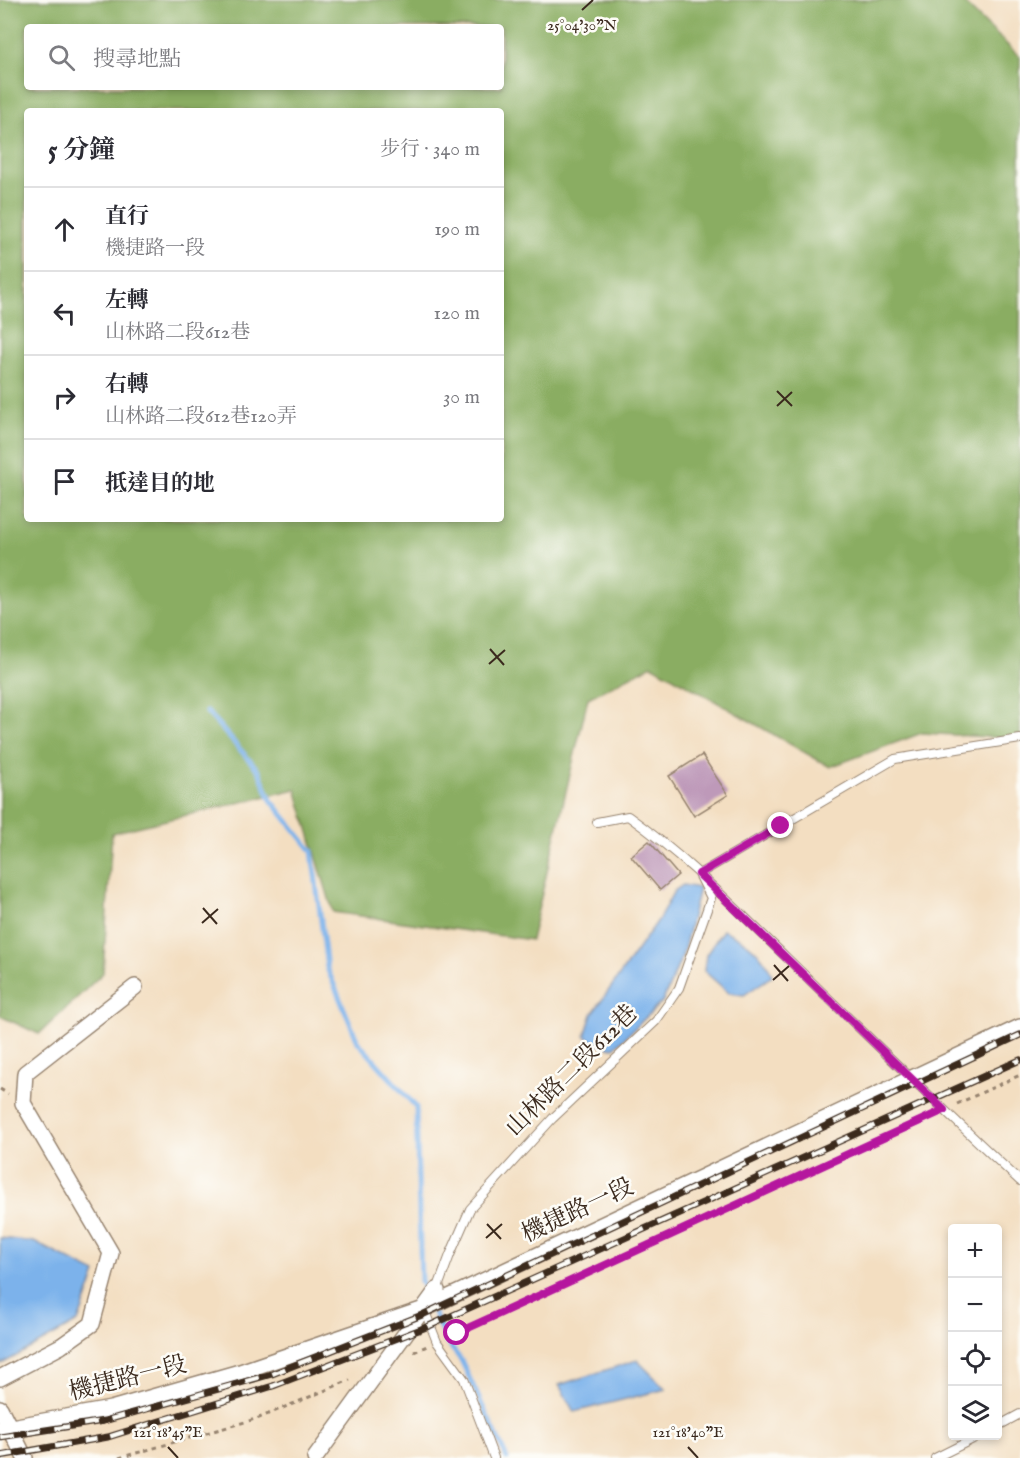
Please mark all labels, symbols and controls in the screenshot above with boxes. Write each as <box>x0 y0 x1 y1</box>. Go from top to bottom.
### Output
text: 25°04'30"N <box>547 16 617 35</box>
search box <box>24 24 504 90</box>
icon: search <box>45 41 78 74</box>
text: 搜尋地點 <box>93 46 181 74</box>
text: 5 分鐘 <box>48 134 115 167</box>
text: 步行 · 340 m <box>380 137 480 162</box>
text: 直行 <box>105 203 149 231</box>
icon: ahead <box>48 213 81 246</box>
text: 190 m <box>434 217 480 242</box>
text: 機捷路一段 <box>105 236 205 261</box>
text: 左轉 <box>105 287 149 315</box>
icon: left <box>48 297 81 330</box>
text: 120 m <box>434 301 480 326</box>
text: 山林路二段612巷 <box>105 320 250 345</box>
text: 右轉 <box>105 371 149 399</box>
icon: right <box>48 381 81 414</box>
text: 30 m <box>443 385 480 410</box>
text: 山林路二段612巷120弄 <box>105 404 297 429</box>
icon: arrive <box>48 465 81 498</box>
text: 抵達目的地 <box>105 470 215 498</box>
route end <box>767 812 793 838</box>
street label: 山林路二段612巷 <box>499 998 645 1144</box>
street label: 機捷路一段 <box>517 1172 639 1250</box>
map controls <box>948 1224 1002 1440</box>
button: + <box>948 1224 1002 1278</box>
button: − <box>948 1278 1002 1332</box>
route start <box>443 1319 469 1345</box>
button: locate <box>948 1332 1002 1386</box>
street label: 機捷路一段 <box>66 1349 190 1409</box>
button: layers <box>948 1386 1002 1440</box>
text: 121°18'45"E <box>133 1423 203 1442</box>
text: 121°18'40"E <box>652 1423 724 1442</box>

